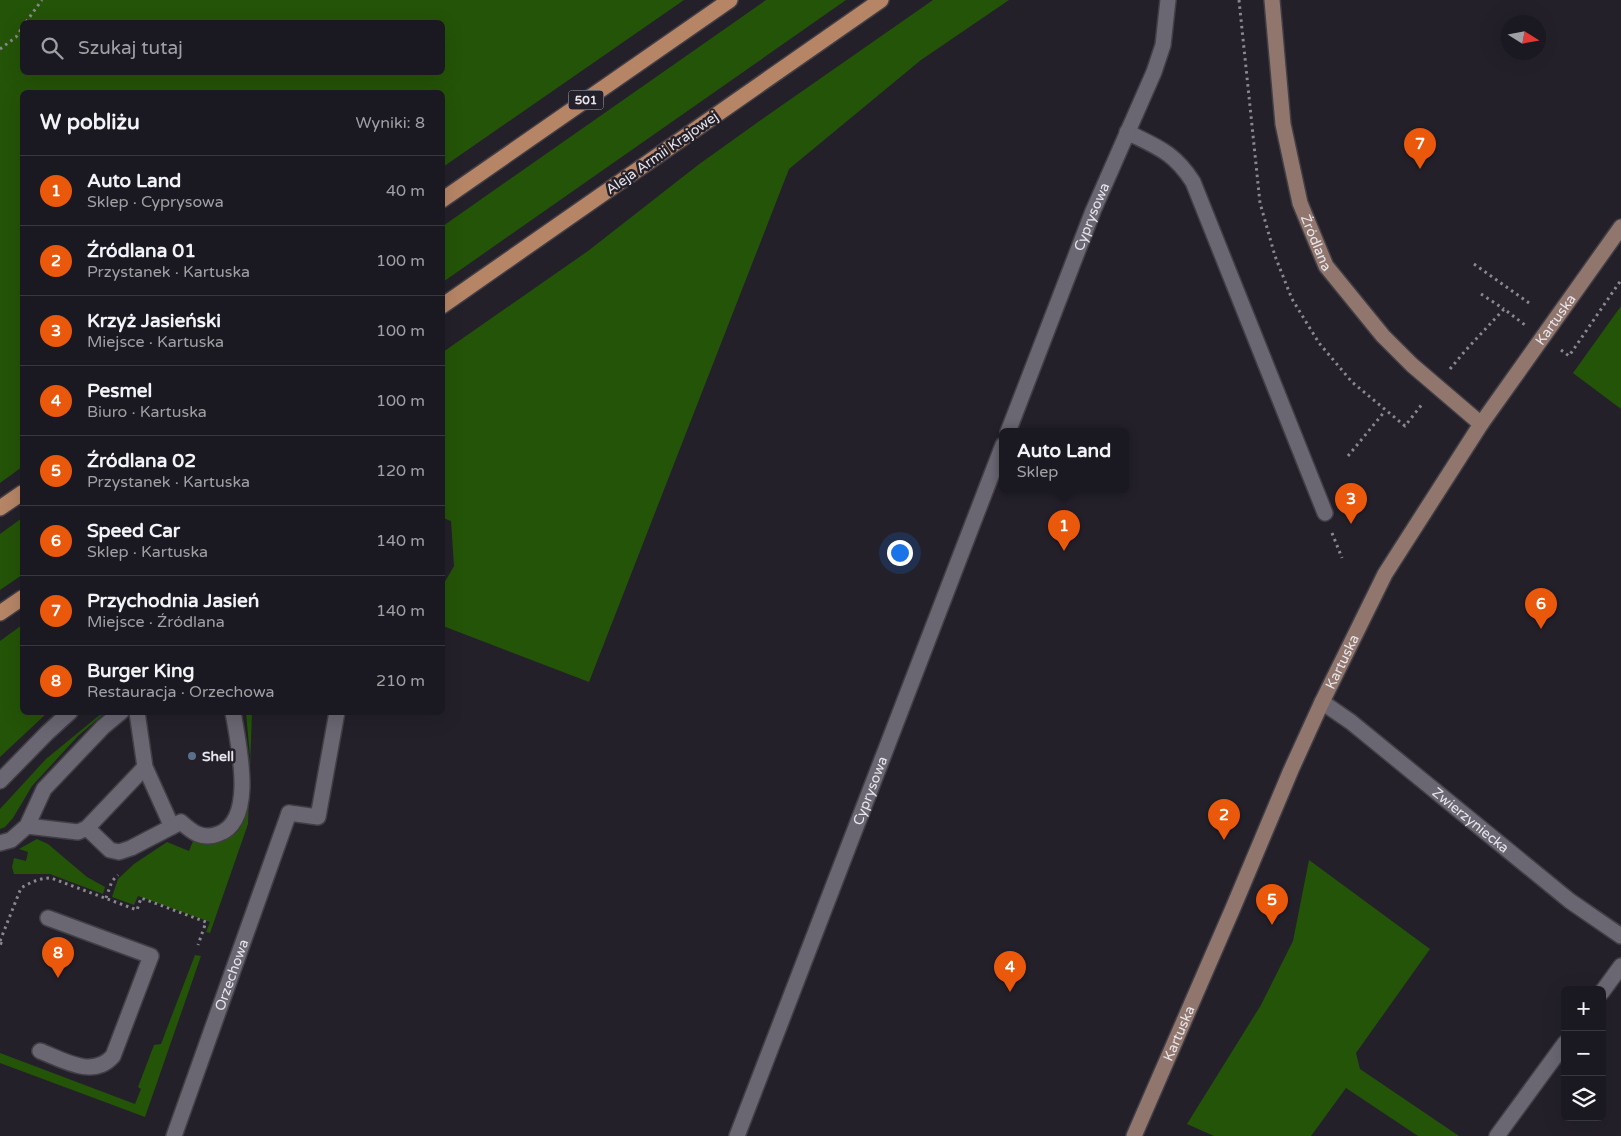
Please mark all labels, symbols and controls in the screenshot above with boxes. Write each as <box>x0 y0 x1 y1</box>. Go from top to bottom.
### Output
north arrow <box>1501 15 1546 60</box>
search box <box>20 20 445 75</box>
icon: search <box>38 34 66 62</box>
text: Szukaj tutaj <box>78 37 183 59</box>
road number: 501 <box>568 90 604 110</box>
street label: Aleja Armii Krajowej <box>603 108 721 198</box>
text: W pobliżu <box>40 110 140 135</box>
text: Wyniki: 8 <box>356 113 425 133</box>
pin: 7 <box>1404 128 1436 169</box>
text: Auto Land <box>87 170 181 192</box>
street label: Cyprysowa <box>1070 180 1113 253</box>
text: 1 <box>51 181 61 201</box>
text: 40 m <box>386 181 425 201</box>
text: Sklep · Cyprysowa <box>87 192 224 212</box>
street label: Źródlana <box>1297 212 1335 275</box>
text: Źródlana 01 <box>87 240 196 262</box>
text: 2 <box>51 251 61 271</box>
text: 100 m <box>376 251 425 271</box>
text: Przystanek · Kartuska <box>87 262 250 282</box>
street label: Kartuska <box>1531 291 1579 348</box>
text: Krzyż Jasieński <box>87 310 221 332</box>
text: 3 <box>51 321 61 341</box>
text: 100 m <box>376 321 425 341</box>
text: Miejsce · Kartuska <box>87 332 224 352</box>
text: Pesmel <box>87 380 152 402</box>
text: 4 <box>51 391 61 411</box>
text: 100 m <box>376 391 425 411</box>
text: Biuro · Kartuska <box>87 402 207 422</box>
popup <box>999 428 1129 493</box>
text: Auto Land <box>1017 440 1111 462</box>
text: Źródlana 02 <box>87 450 196 472</box>
text: 5 <box>51 461 61 481</box>
text: 120 m <box>376 461 425 481</box>
text: Sklep <box>1017 462 1058 482</box>
text: Przystanek · Kartuska <box>87 472 250 492</box>
pin: 3 <box>1335 483 1367 524</box>
pin: 1 <box>1048 510 1080 551</box>
text: Speed Car <box>87 520 180 542</box>
text: 6 <box>51 531 61 551</box>
text: 140 m <box>376 531 425 551</box>
your location <box>887 540 913 566</box>
text: Sklep · Kartuska <box>87 542 208 562</box>
pin: 6 <box>1525 588 1557 629</box>
text: Przychodnia Jasień <box>87 590 259 612</box>
text: 7 <box>51 601 61 621</box>
text: 140 m <box>376 601 425 621</box>
text: Miejsce · Źródlana <box>87 612 225 632</box>
street label: Kartuska <box>1321 632 1362 692</box>
text: Burger King <box>87 660 195 682</box>
text: 8 <box>51 671 61 691</box>
text: 210 m <box>376 671 425 691</box>
text: Restauracja · Orzechowa <box>87 682 275 702</box>
place label: Shell <box>202 748 234 765</box>
marker: Shell <box>186 750 198 762</box>
street label: Cyprysowa <box>849 754 891 828</box>
street label: Zwierzyniecka <box>1429 784 1513 856</box>
pin: 2 <box>1208 799 1240 840</box>
pin: 5 <box>1256 884 1288 925</box>
pin: 8 <box>42 937 74 978</box>
street label: Orzechowa <box>211 937 252 1013</box>
pin: 4 <box>994 951 1026 992</box>
map controls <box>1561 986 1606 1121</box>
button: + <box>1561 986 1606 1031</box>
street label: Kartuska <box>1159 1003 1198 1064</box>
button: − <box>1561 1031 1606 1076</box>
button: layers <box>1561 1076 1606 1121</box>

